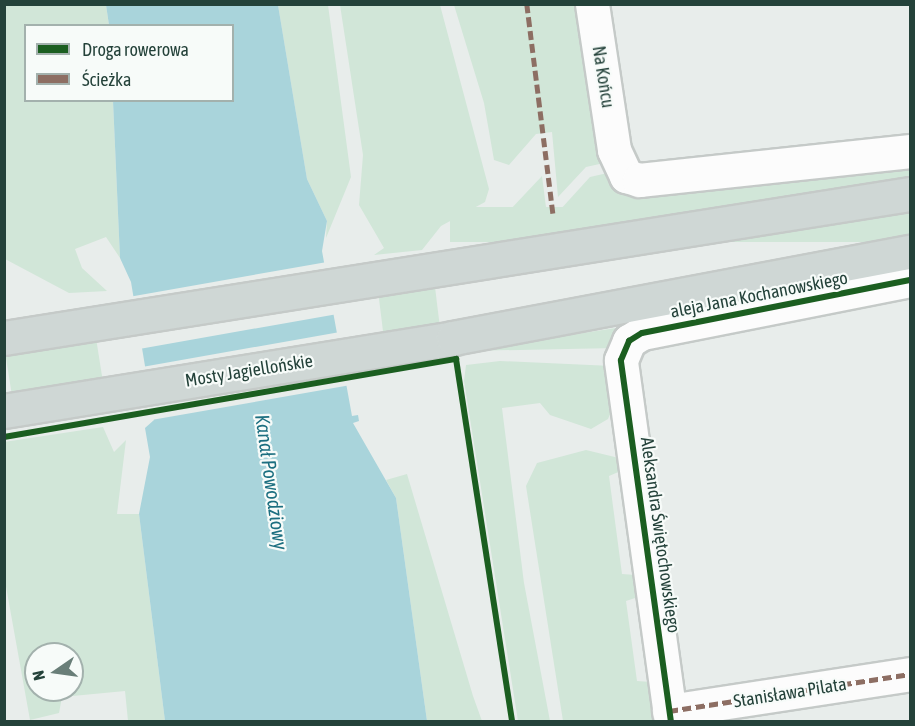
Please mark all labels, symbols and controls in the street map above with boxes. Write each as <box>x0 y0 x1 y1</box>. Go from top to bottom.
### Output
legend <box>24 24 234 102</box>
text: Droga rowerowa <box>82 39 189 60</box>
street label: Na Końcu <box>587 44 619 110</box>
text: Ścieżka <box>82 69 131 90</box>
street label: aleja Jana Kochanowskiego <box>669 267 849 323</box>
street label: Mosty Jagiellońskie <box>184 350 314 392</box>
water label: Kanał Powodziowy <box>251 413 293 551</box>
street label: Aleksandra Świętochowskiego <box>636 436 684 634</box>
north arrow <box>24 642 84 702</box>
text: N <box>29 669 48 682</box>
street label: Stanisława Pilata <box>732 673 848 713</box>

